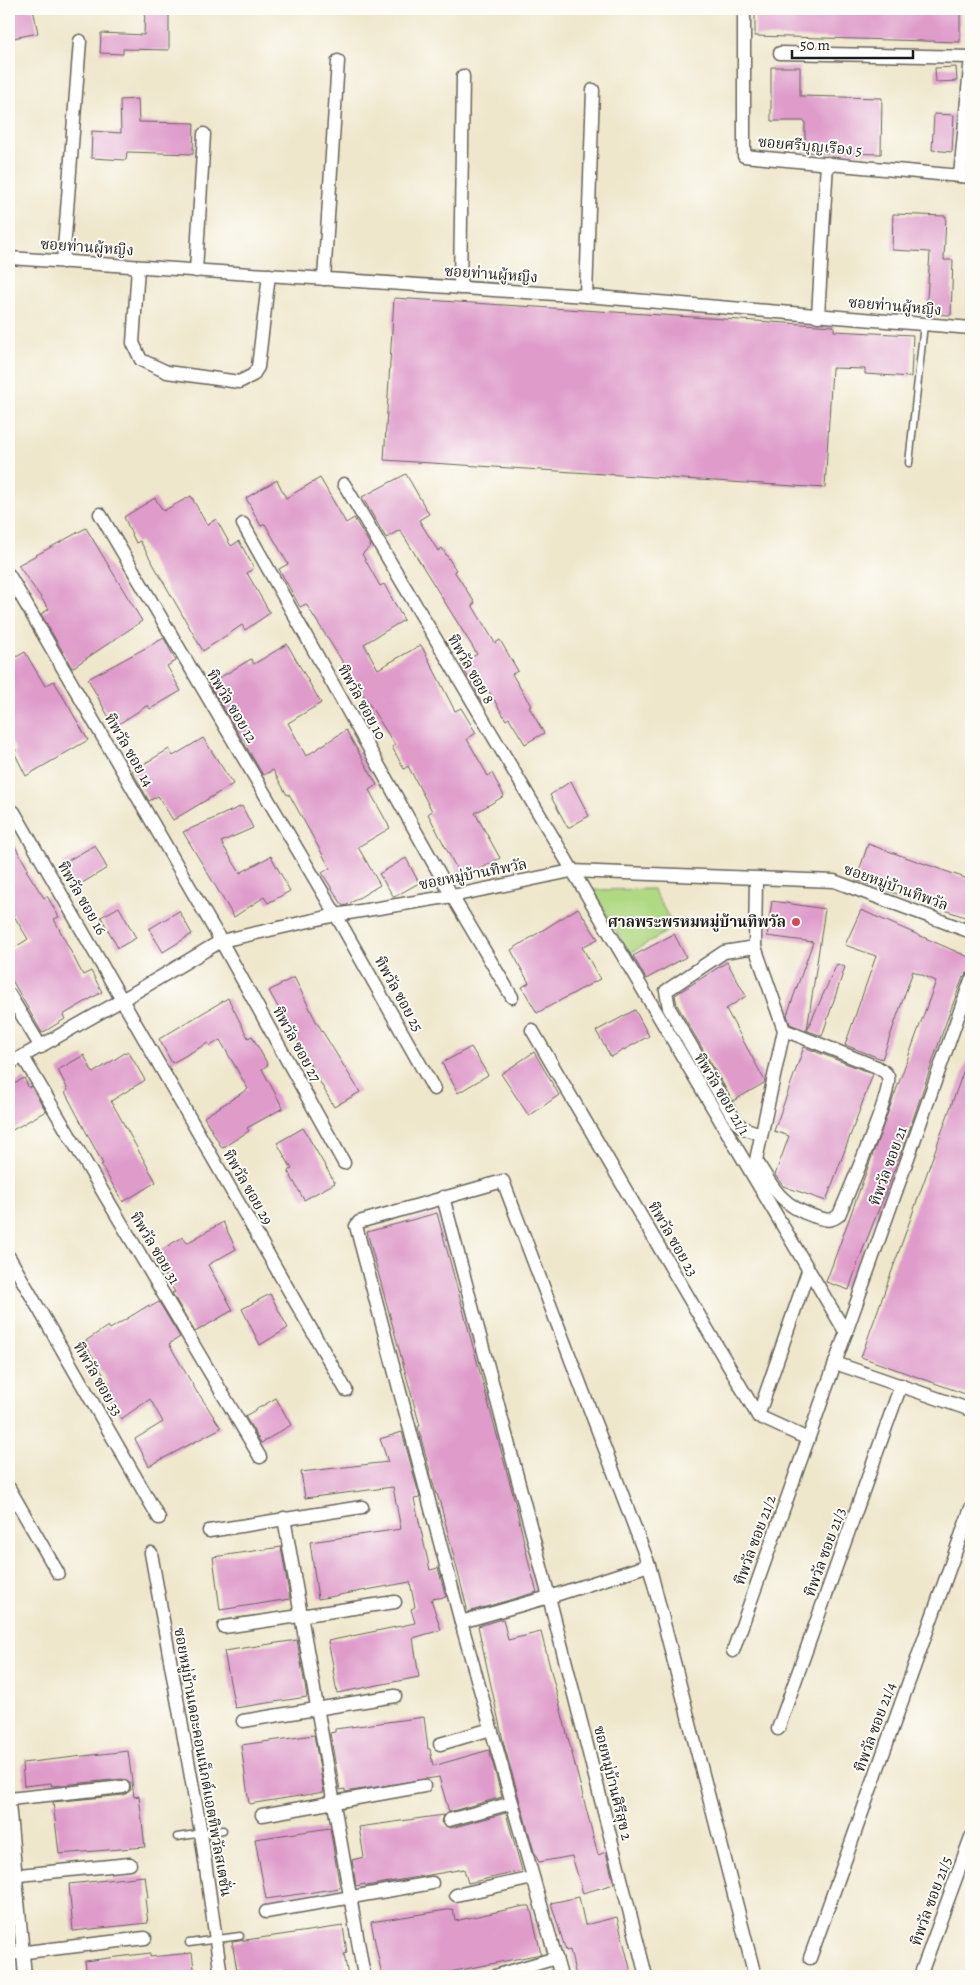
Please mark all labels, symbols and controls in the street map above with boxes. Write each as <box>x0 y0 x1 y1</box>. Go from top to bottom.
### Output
scale bar <box>792 28 914 60</box>
text: 50 m <box>800 35 830 55</box>
street label: ซอยศรีบุญเรือง 5 <box>757 131 863 162</box>
street label: ซอยท่านผู้หญิง <box>40 234 134 260</box>
street label: ซอยท่านผู้หญิง <box>444 261 538 287</box>
street label: ซอยท่านผู้หญิง <box>847 292 943 320</box>
street label: ทิพวัล ซอย 8 <box>443 631 499 707</box>
street label: ทิพวัล ซอย 10 <box>333 661 391 743</box>
street label: ทิพวัล ซอย 12 <box>202 666 262 746</box>
street label: ทิพวัล ซอย 14 <box>100 709 158 791</box>
street label: ซอยหมู่บ้านทิพวัล <box>417 854 529 894</box>
street label: ทิพวัล ซอย 16 <box>53 857 111 939</box>
street label: ซอยหมู่บ้านทิพวัล <box>841 859 951 915</box>
place label: ศาลพระพรหมหมู่บ้านทิพวัล <box>608 912 786 932</box>
marker: ศาลพระพรหมหมู่บ้านทิพวัล <box>790 916 802 928</box>
street label: ทิพวัล ซอย 25 <box>370 953 428 1035</box>
street label: ทิพวัล ซอย 27 <box>268 1003 326 1086</box>
street label: ทิพวัล ซอย 21/1 <box>690 1049 754 1139</box>
street label: ทิพวัล ซอย 21 <box>865 1124 911 1208</box>
street label: ทิพวัล ซอย 29 <box>218 1146 278 1229</box>
street label: ทิพวัล ซอย 23 <box>643 1198 703 1280</box>
street label: ทิพวัล ซอย 31 <box>125 1208 185 1288</box>
street label: ทิพวัล ซอย 33 <box>69 1338 127 1420</box>
street label: ทิพวัล ซอย 21/2 <box>729 1492 781 1588</box>
street label: ทิพวัล ซอย 21/3 <box>800 1505 850 1599</box>
street label: ซอยหมู่บ้านเดอะคอนเน็กต์แอตทิพวัลสเตชั่น <box>169 1626 238 1898</box>
street label: ทิพวัล ซอย 21/4 <box>850 1679 901 1775</box>
street label: ซอยหมู่บ้านศิรีสุข 2 <box>588 1724 637 1843</box>
street label: ทิพวัล ซอย 21/5 <box>906 1854 956 1948</box>

